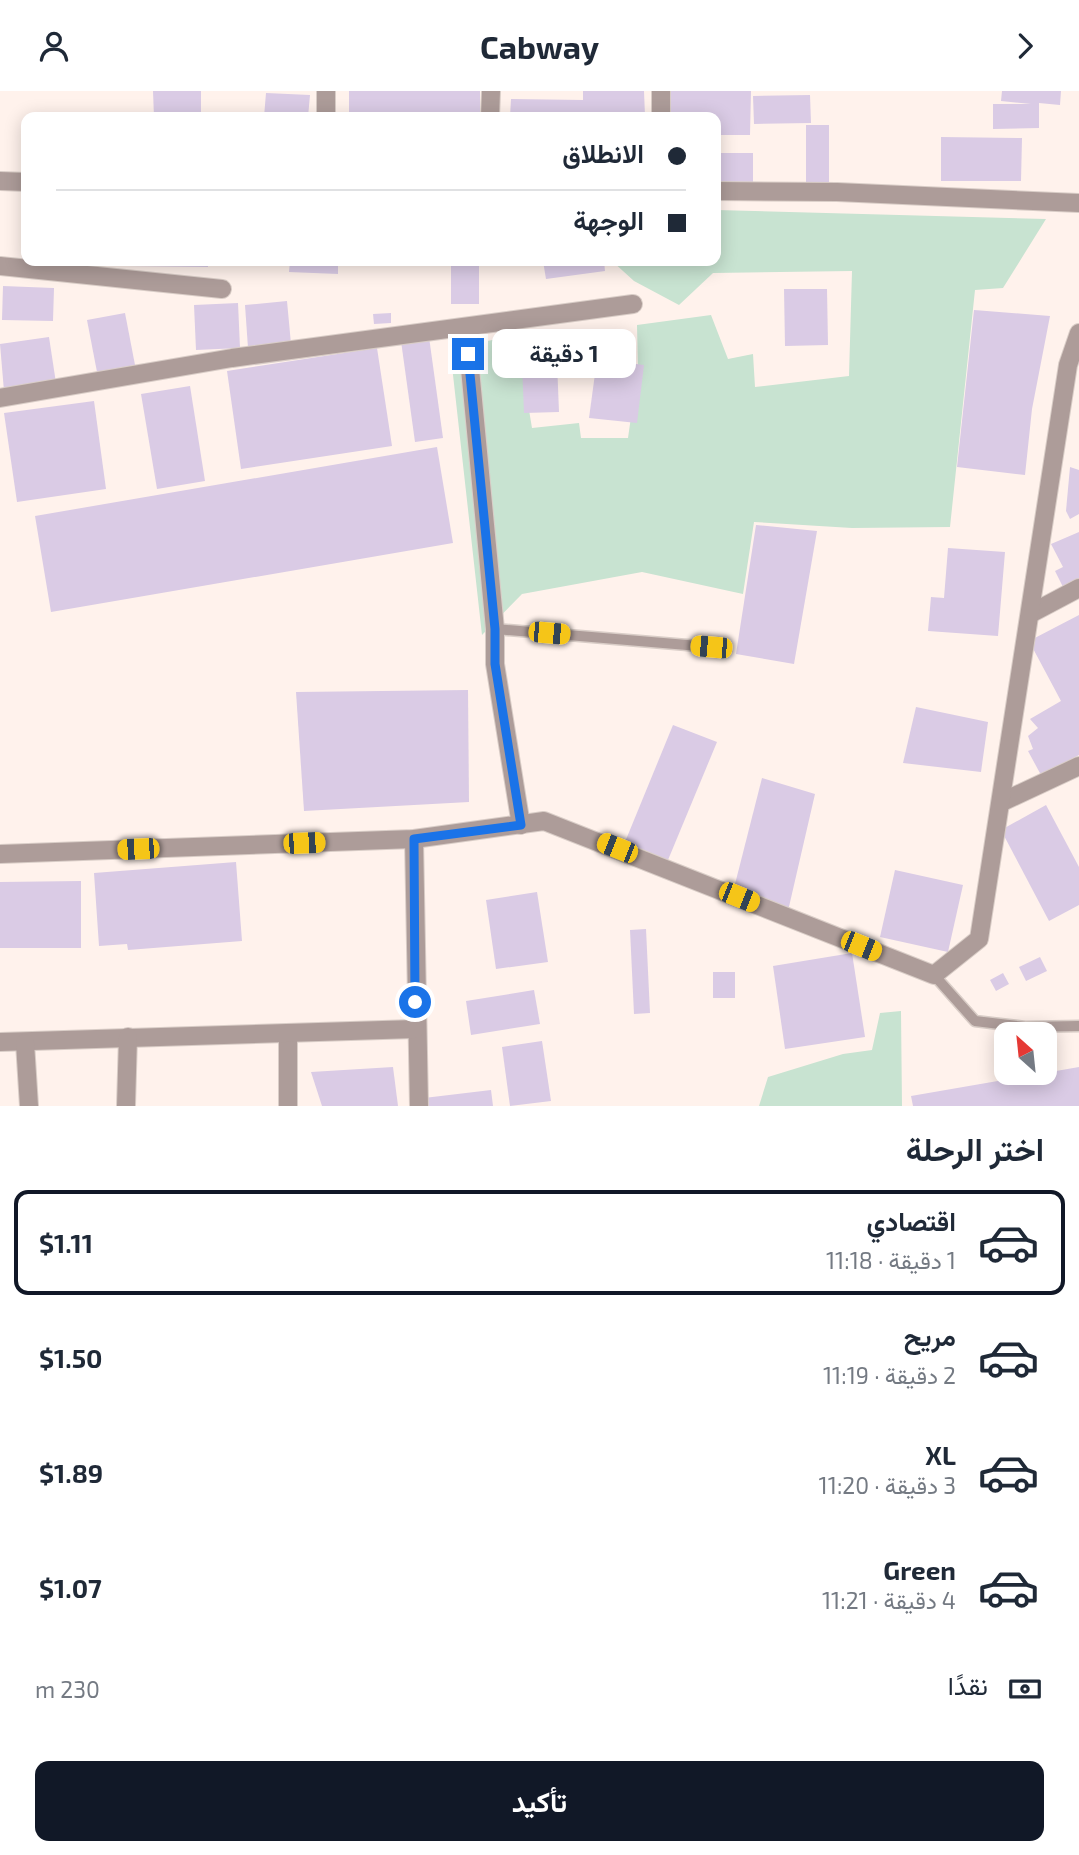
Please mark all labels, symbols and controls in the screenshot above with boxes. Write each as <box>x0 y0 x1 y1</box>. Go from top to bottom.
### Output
icon: person <box>35 27 73 65</box>
text: Cabway <box>480 27 599 65</box>
icon: forward <box>1006 27 1044 65</box>
text: الانطلاق <box>562 137 644 168</box>
text: الوجهة <box>573 204 644 235</box>
callout: 1 دقيقة <box>492 329 636 379</box>
route end <box>452 338 484 370</box>
text: 1 دقيقة <box>529 339 599 367</box>
car <box>528 621 571 645</box>
car <box>690 635 733 659</box>
car <box>594 830 641 866</box>
car <box>283 832 326 854</box>
car <box>117 838 160 860</box>
car <box>716 879 763 915</box>
car <box>838 928 885 964</box>
route start <box>399 986 431 1018</box>
north arrow <box>994 1022 1057 1085</box>
map controls <box>994 1022 1057 1085</box>
text: اختر الرحلة <box>906 1129 1044 1167</box>
text: اقتصادي <box>867 1205 956 1236</box>
icon: car <box>977 1211 1040 1274</box>
text: $1.11 <box>39 1227 93 1258</box>
text: 1 دقيقة · 11:18 <box>826 1246 956 1274</box>
text: مريح <box>904 1320 956 1351</box>
icon: car <box>977 1326 1040 1389</box>
text: $1.50 <box>39 1342 102 1373</box>
text: 2 دقيقة · 11:19 <box>823 1361 956 1389</box>
text: XL <box>925 1439 956 1470</box>
icon: car <box>977 1441 1040 1504</box>
text: $1.89 <box>39 1457 103 1488</box>
text: 3 دقيقة · 11:20 <box>819 1471 956 1499</box>
text: Green <box>883 1554 956 1585</box>
icon: car <box>977 1556 1040 1619</box>
text: $1.07 <box>39 1572 102 1603</box>
text: 4 دقيقة · 11:21 <box>822 1586 956 1614</box>
text: نقدًا <box>948 1669 988 1700</box>
icon: cash <box>1006 1670 1044 1708</box>
text: 230 m <box>35 1675 100 1703</box>
button: تأكيد <box>35 1761 1044 1841</box>

